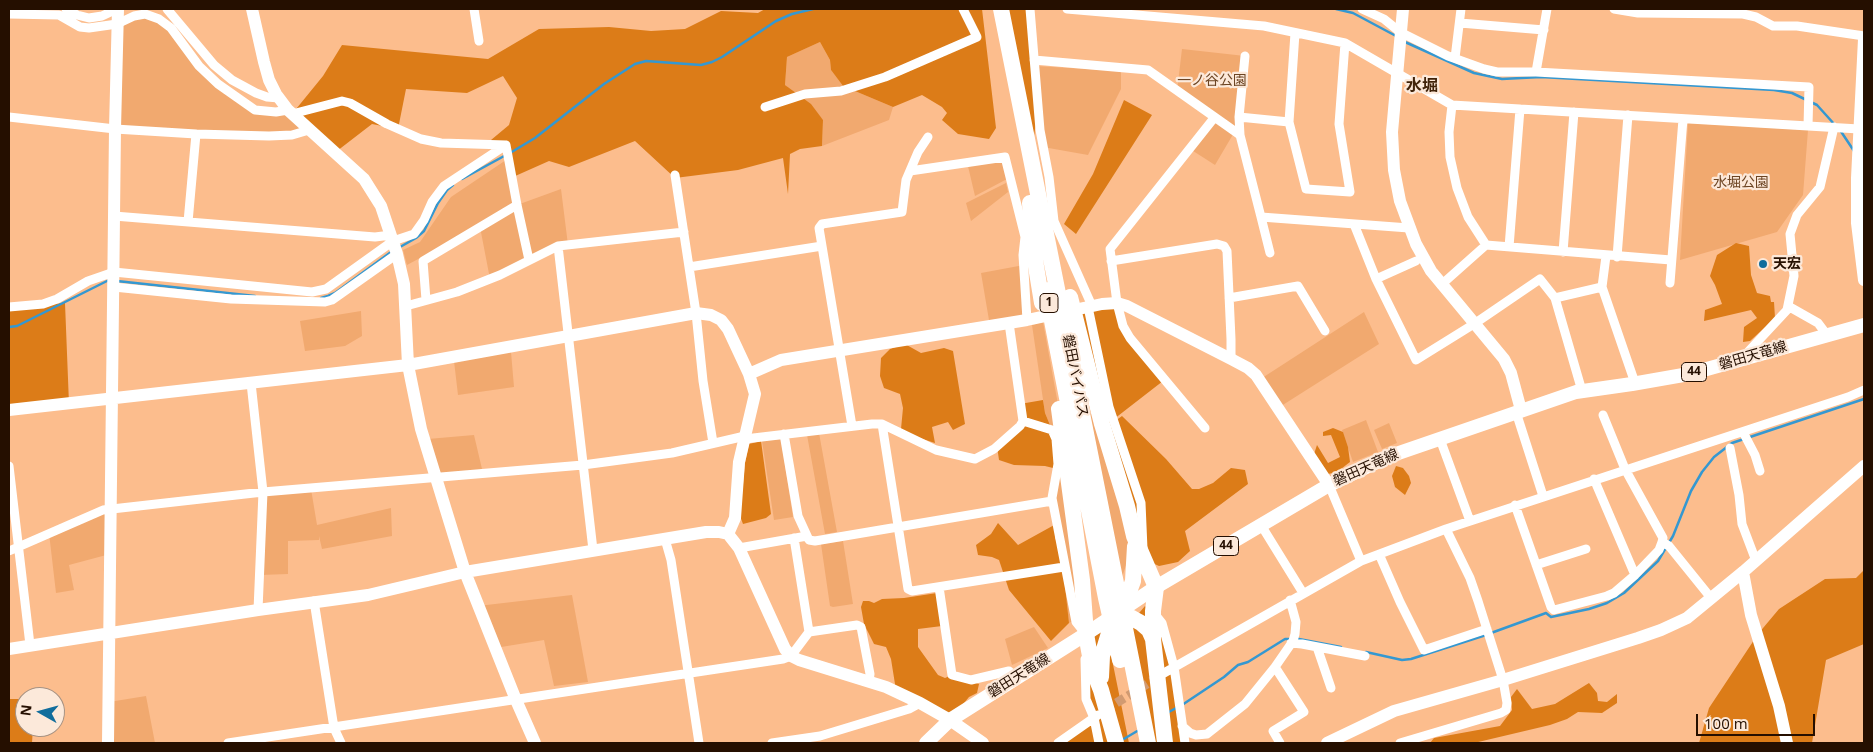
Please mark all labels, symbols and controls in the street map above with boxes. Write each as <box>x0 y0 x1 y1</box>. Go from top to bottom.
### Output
park label: 一ノ谷公園 <box>1177 73 1247 89</box>
district label: 水堀 <box>1406 76 1438 96</box>
park label: 水堀公園 <box>1713 175 1769 191</box>
place label: 天宏 <box>1773 256 1801 272</box>
marker: 天宏 <box>1757 258 1769 270</box>
road number: 1 <box>1040 294 1058 312</box>
street label: 磐田バイパス <box>1059 333 1091 419</box>
street label: 磐田天竜線 <box>1717 338 1789 374</box>
road number: 44 <box>1682 362 1706 382</box>
street label: 磐田天竜線 <box>1331 446 1401 490</box>
road number: 44 <box>1214 536 1238 556</box>
street label: 磐田天竜線 <box>985 650 1053 702</box>
north arrow <box>15 687 65 737</box>
text: N <box>15 703 36 717</box>
scale bar <box>1698 704 1817 736</box>
text: 100 m <box>1704 713 1748 733</box>

